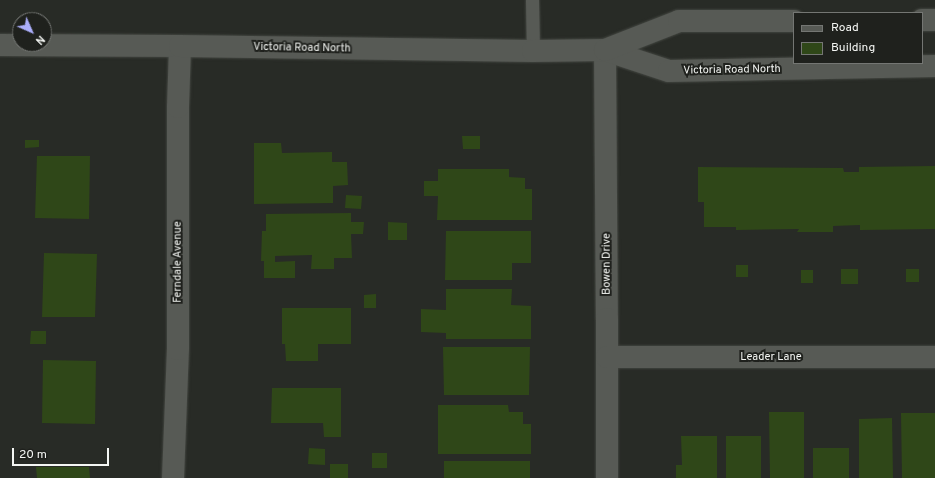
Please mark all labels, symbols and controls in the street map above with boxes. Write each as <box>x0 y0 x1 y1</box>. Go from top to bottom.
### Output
north arrow <box>12 12 52 52</box>
legend <box>793 12 923 64</box>
text: Road <box>831 20 859 36</box>
text: N <box>32 32 48 48</box>
text: Building <box>831 40 875 56</box>
street label: Victoria Road North <box>253 41 351 55</box>
street label: Victoria Road North <box>683 63 781 77</box>
street label: Ferndale Avenue <box>171 221 185 303</box>
street label: Bowen Drive <box>600 233 614 295</box>
street label: Leader Lane <box>740 350 802 364</box>
scale bar <box>14 440 111 466</box>
text: 20 m <box>19 447 47 463</box>

